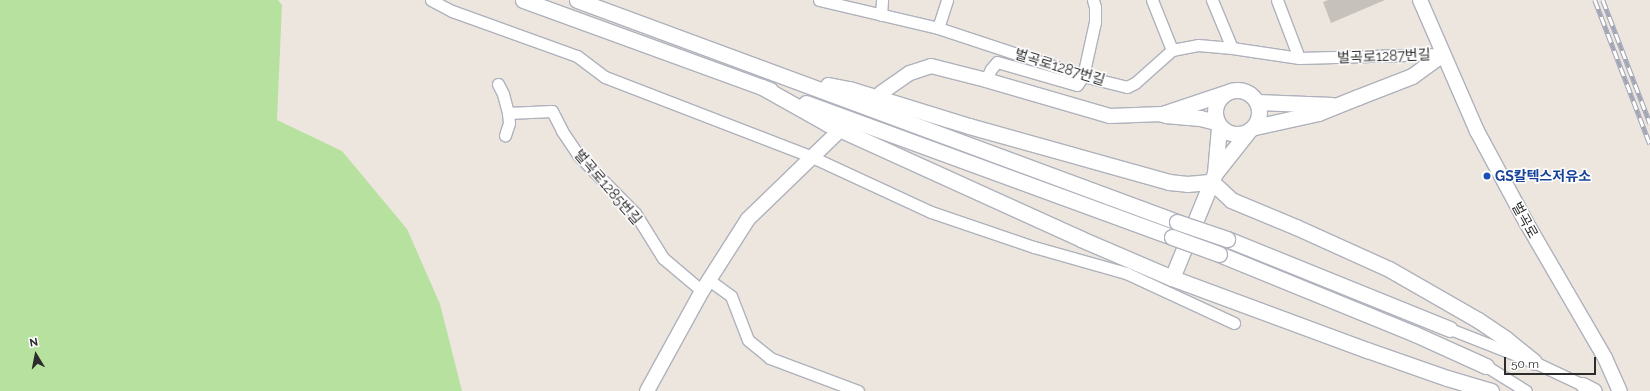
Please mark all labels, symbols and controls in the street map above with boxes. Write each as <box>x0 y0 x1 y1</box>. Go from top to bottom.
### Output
street label: 벌곡로1287번길 <box>1013 45 1107 89</box>
street label: 벌곡로1287번길 <box>1337 46 1431 66</box>
street label: 벌곡로1285번길 <box>571 146 645 228</box>
place label: GS칼텍스저유소 <box>1495 168 1591 184</box>
marker: GS칼텍스저유소 <box>1482 171 1492 181</box>
street label: 벌곡로 <box>1508 199 1542 241</box>
north arrow <box>16 335 56 375</box>
text: N <box>29 336 39 350</box>
scale bar <box>1506 349 1598 375</box>
text: 50 m <box>1511 357 1539 371</box>

